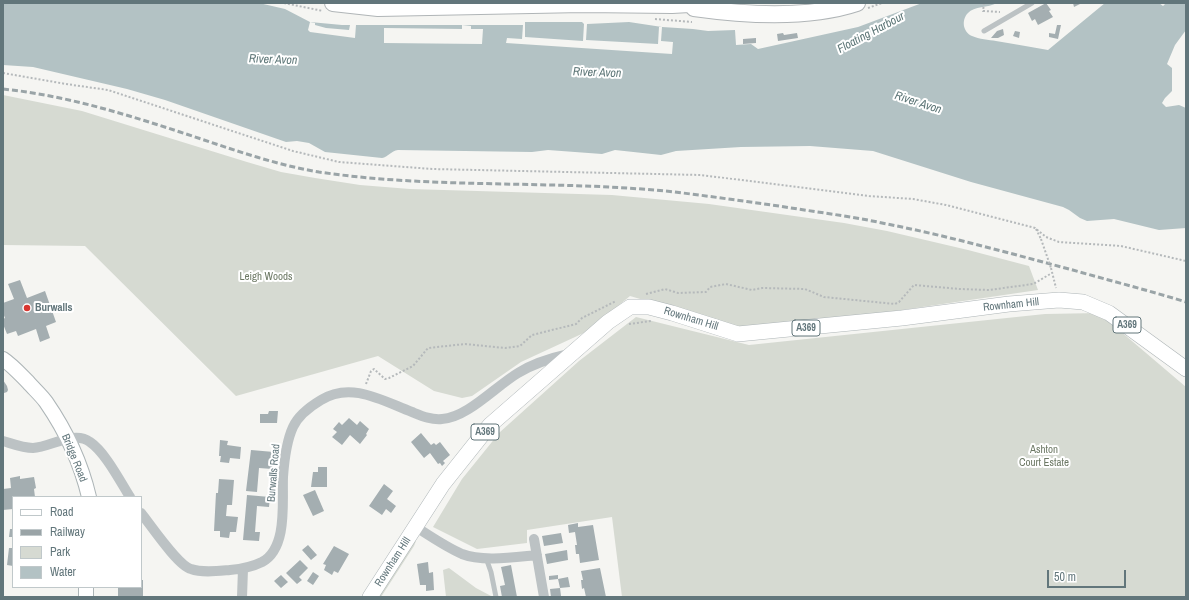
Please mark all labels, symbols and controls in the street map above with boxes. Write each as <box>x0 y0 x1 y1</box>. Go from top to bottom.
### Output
water label: Floating Harbour <box>835 9 907 57</box>
water label: River Avon <box>249 52 297 68</box>
water label: River Avon <box>573 65 621 81</box>
water label: River Avon <box>893 89 943 117</box>
park label: Leigh Woods <box>240 270 292 284</box>
street label: Rownham Hill <box>982 296 1040 314</box>
place label: Burwalls <box>35 301 73 315</box>
marker: Burwalls <box>22 303 32 313</box>
street label: Rownham Hill <box>662 304 720 334</box>
road number: A369 <box>1113 317 1141 333</box>
road number: A369 <box>792 320 820 336</box>
road number: A369 <box>471 424 499 440</box>
street label: Bridge Road <box>58 432 90 484</box>
street label: Burwalls Road <box>265 443 283 503</box>
park label: Ashton Court Estate <box>1019 443 1069 469</box>
legend <box>12 496 142 588</box>
text: Road <box>50 504 74 520</box>
text: Railway <box>50 524 85 540</box>
street label: Rownham Hill <box>372 535 414 589</box>
text: Park <box>50 544 70 560</box>
scale bar <box>1049 562 1128 588</box>
text: Water <box>50 564 76 580</box>
text: 50 m <box>1054 569 1076 585</box>

